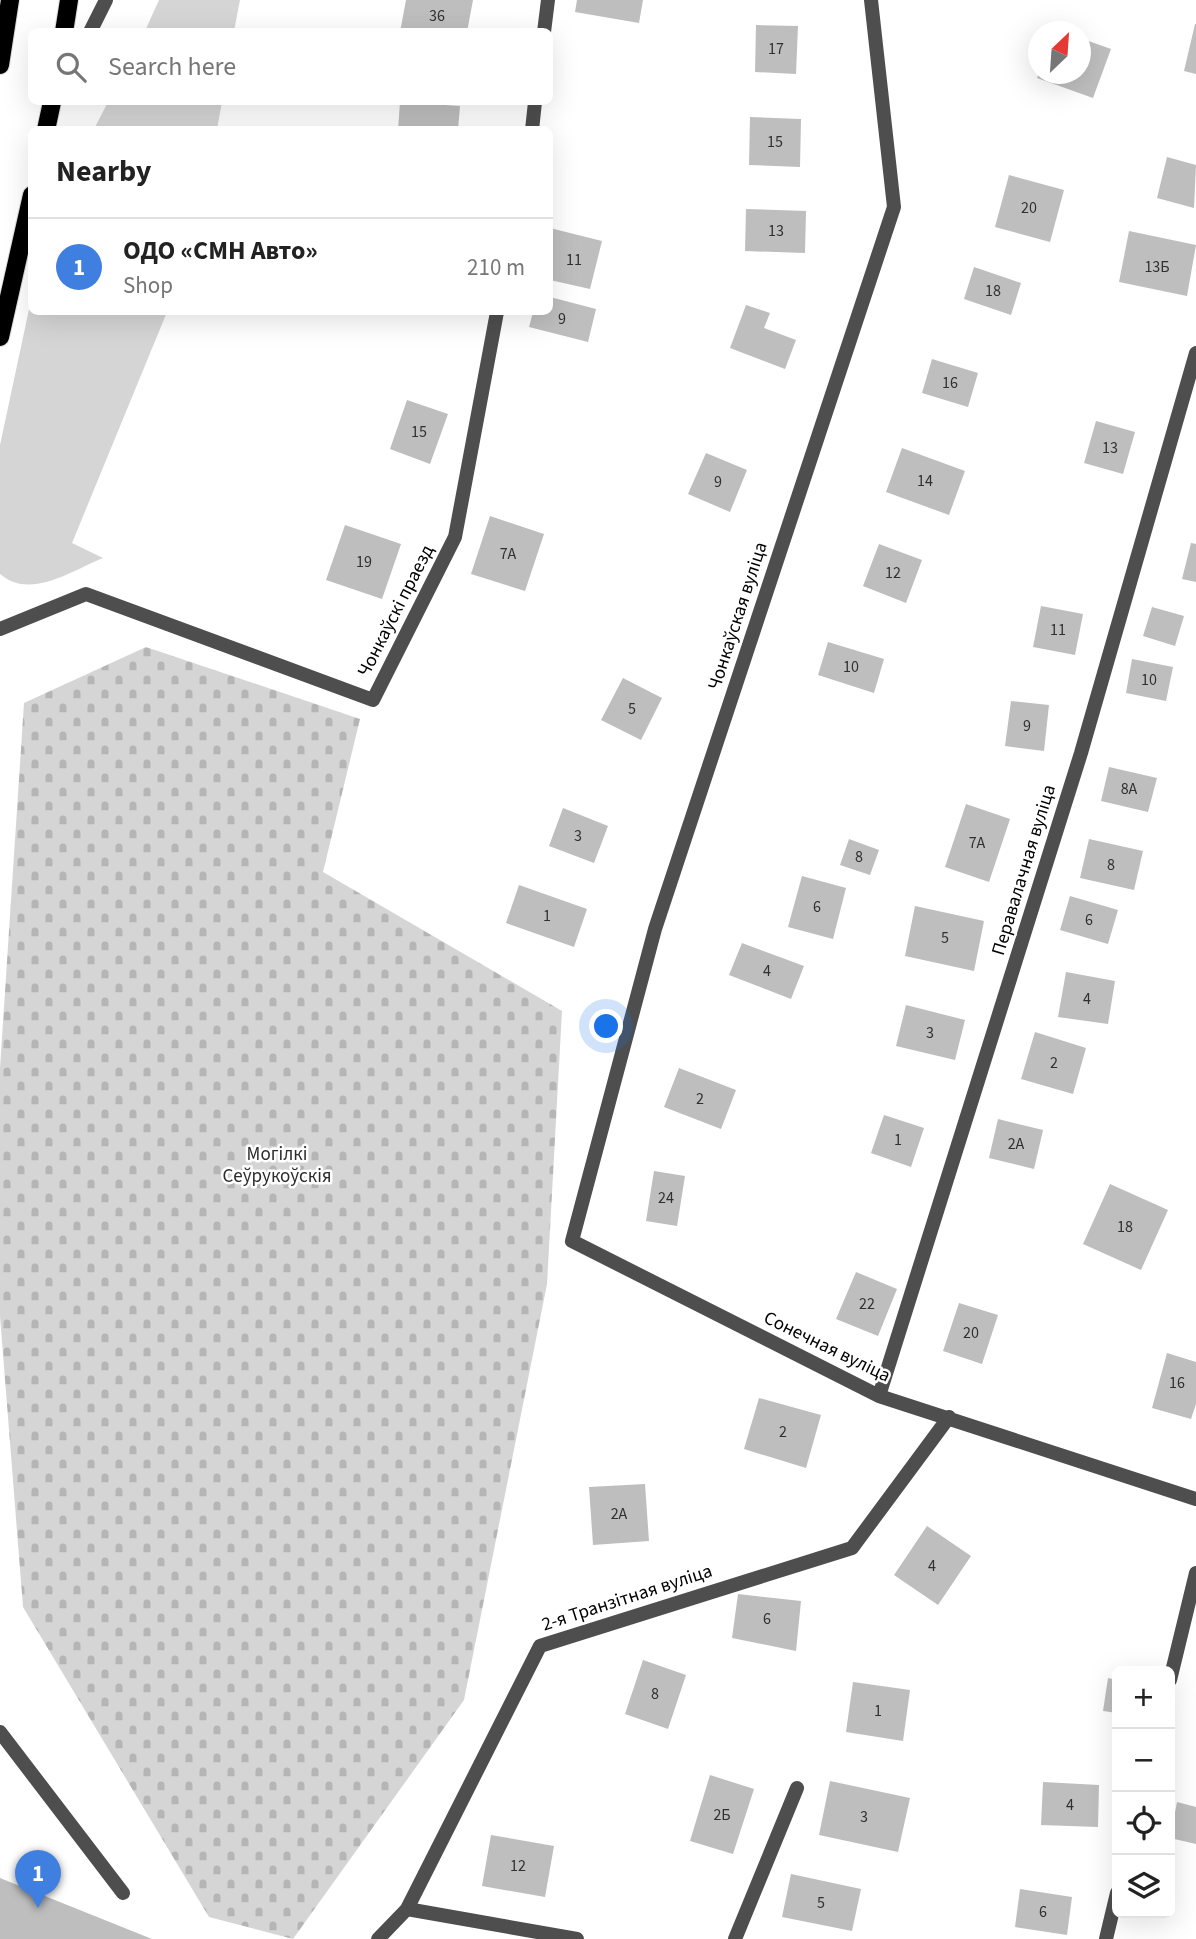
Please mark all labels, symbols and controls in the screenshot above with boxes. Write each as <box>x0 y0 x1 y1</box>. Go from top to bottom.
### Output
house number: 36 <box>429 5 445 27</box>
north arrow <box>1028 21 1091 84</box>
search box <box>28 28 553 105</box>
house number: 17 <box>768 38 784 60</box>
icon: search <box>52 48 90 86</box>
text: Search here <box>108 48 236 85</box>
house number: 15 <box>767 131 783 153</box>
text: Nearby <box>56 150 151 193</box>
house number: 20 <box>1021 197 1037 219</box>
house number: 13 <box>768 220 784 242</box>
text: ОДО «СМН Авто» <box>123 232 318 269</box>
house number: 11 <box>566 249 582 271</box>
text: 1 <box>73 251 85 284</box>
text: 210 m <box>467 251 525 284</box>
house number: 13Б <box>1144 256 1170 278</box>
text: Shop <box>123 269 173 302</box>
house number: 18 <box>985 280 1001 302</box>
house number: 9 <box>558 308 566 330</box>
house number: 16 <box>942 372 958 394</box>
house number: 15 <box>411 421 427 443</box>
house number: 13 <box>1102 437 1118 459</box>
house number: 14 <box>917 470 933 492</box>
house number: 9 <box>714 471 722 493</box>
street label: Чонкаўская вуліца <box>701 538 775 694</box>
street label: Чонкаўскі праезд <box>351 540 441 682</box>
house number: 7А <box>500 543 517 565</box>
house number: 19 <box>356 551 372 573</box>
house number: 12 <box>885 562 901 584</box>
house number: 11 <box>1050 619 1066 641</box>
house number: 10 <box>843 656 859 678</box>
house number: 10 <box>1141 669 1157 691</box>
house number: 5 <box>628 698 636 720</box>
house number: 9 <box>1023 715 1031 737</box>
house number: 8А <box>1121 778 1138 800</box>
street label: Перавалачная вуліца <box>985 781 1063 959</box>
house number: 3 <box>574 825 582 847</box>
house number: 7А <box>969 832 986 854</box>
house number: 8 <box>855 846 863 868</box>
house number: 8 <box>1107 854 1115 876</box>
house number: 6 <box>813 896 821 918</box>
house number: 1 <box>543 905 551 927</box>
house number: 6 <box>1085 909 1093 931</box>
house number: 5 <box>941 927 949 949</box>
house number: 4 <box>763 960 771 982</box>
house number: 4 <box>1083 988 1091 1010</box>
your location <box>589 1009 623 1043</box>
house number: 3 <box>926 1022 934 1044</box>
house number: 2 <box>1050 1052 1058 1074</box>
house number: 2 <box>696 1088 704 1110</box>
house number: 1 <box>894 1129 902 1151</box>
house number: 2А <box>1008 1133 1025 1155</box>
park label: Могілкі Сеўрукоўскія <box>222 1141 332 1190</box>
house number: 24 <box>658 1187 674 1209</box>
house number: 18 <box>1117 1216 1133 1238</box>
house number: 22 <box>859 1293 875 1315</box>
street label: Сонечная вуліца <box>759 1305 895 1389</box>
house number: 20 <box>963 1322 979 1344</box>
house number: 16 <box>1169 1372 1185 1394</box>
house number: 2 <box>779 1421 787 1443</box>
house number: 2А <box>611 1503 628 1525</box>
house number: 4 <box>928 1555 936 1577</box>
street label: 2-я Транзітная вуліца <box>538 1558 716 1638</box>
house number: 6 <box>763 1608 771 1630</box>
map controls <box>1112 1666 1175 1918</box>
button: + <box>1112 1666 1175 1729</box>
house number: 8 <box>651 1683 659 1705</box>
house number: 1 <box>874 1700 882 1722</box>
button: − <box>1112 1729 1175 1792</box>
button: locate <box>1112 1792 1175 1855</box>
house number: 4 <box>1066 1794 1074 1816</box>
house number: 2Б <box>713 1804 731 1826</box>
house number: 3 <box>860 1806 868 1828</box>
pin: 1 <box>15 1850 61 1908</box>
house number: 12 <box>510 1855 526 1877</box>
button: layers <box>1112 1855 1175 1918</box>
house number: 5 <box>817 1892 825 1914</box>
house number: 6 <box>1039 1901 1047 1923</box>

